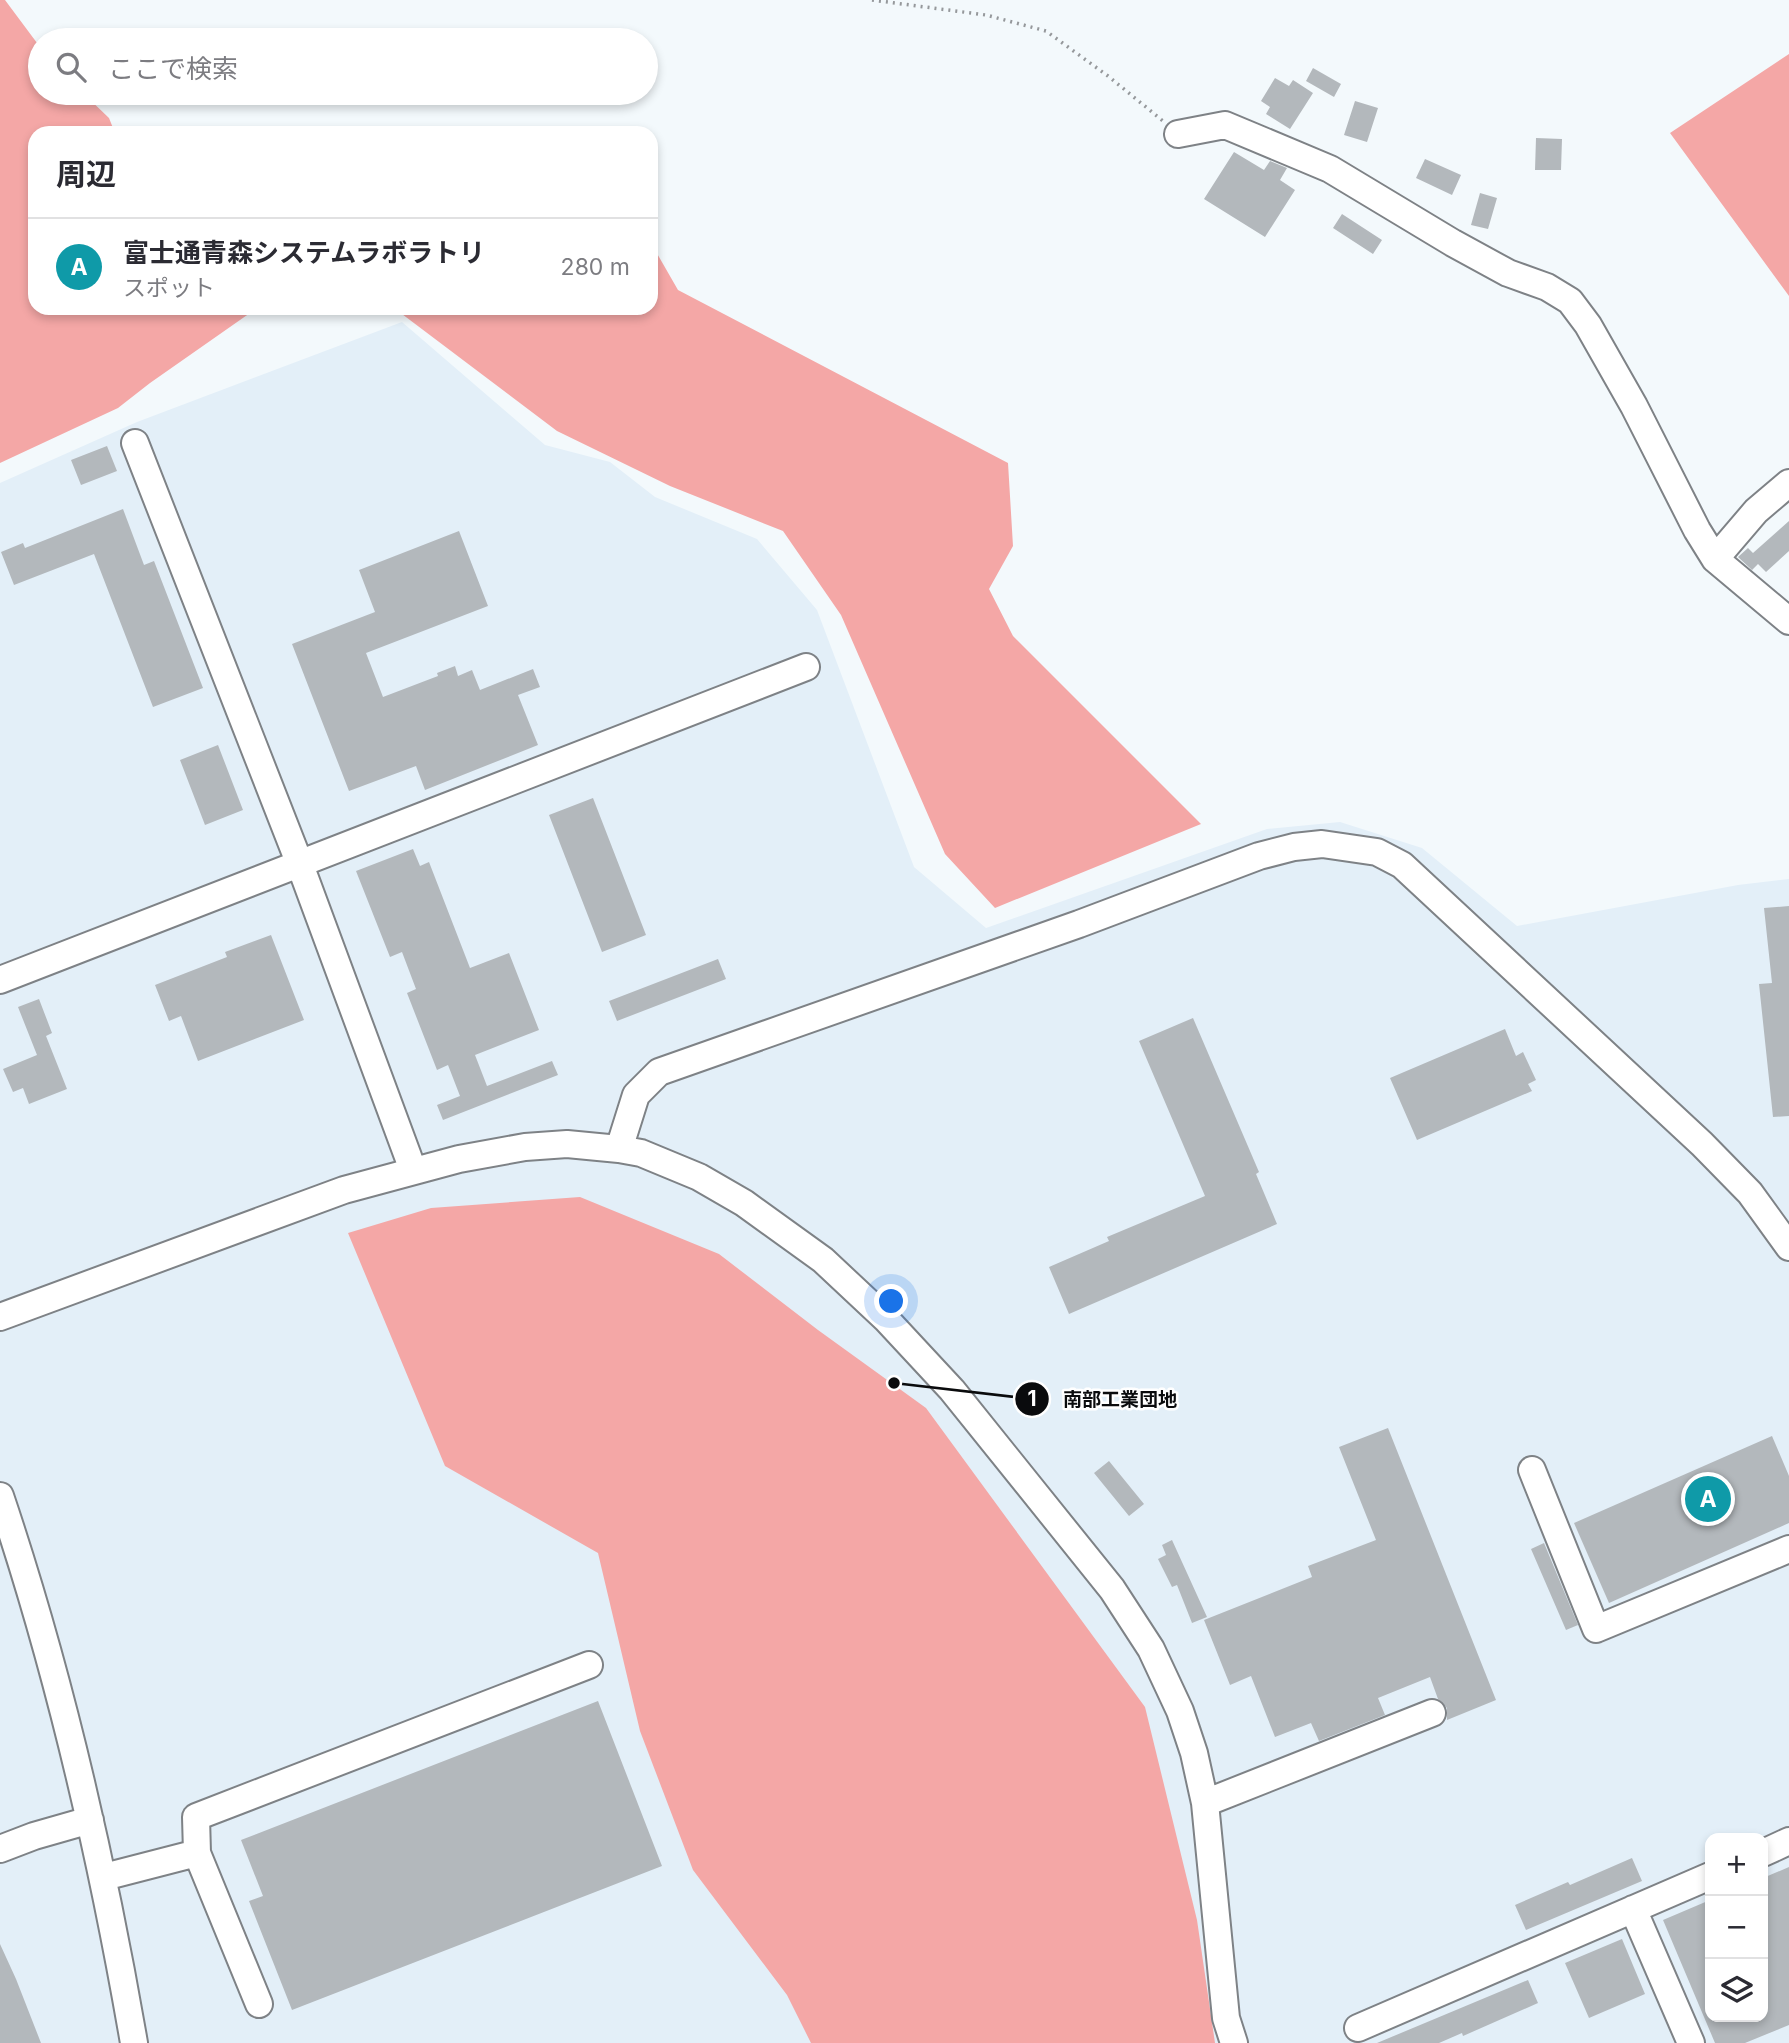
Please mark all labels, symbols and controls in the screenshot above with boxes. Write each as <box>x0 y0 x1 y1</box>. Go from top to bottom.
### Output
search box <box>28 28 658 105</box>
icon: search <box>52 48 90 86</box>
text: ここで検索 <box>108 53 238 84</box>
text: 周辺 <box>56 156 116 192</box>
text: 富士通青森システムラボラトリ <box>123 237 485 268</box>
text: A <box>70 253 88 281</box>
text: 280 m <box>561 253 630 281</box>
text: スポット <box>123 274 215 302</box>
your location <box>874 1284 908 1318</box>
callout: 南部工業団地 <box>1014 1379 1191 1419</box>
text: 1 <box>1027 1386 1037 1411</box>
text: 南部工業団地 <box>1063 1388 1177 1411</box>
pin: A <box>1685 1473 1731 1525</box>
map controls <box>1705 1833 1768 2022</box>
button: + <box>1705 1833 1768 1896</box>
button: − <box>1705 1896 1768 1959</box>
button: layers <box>1705 1959 1768 2022</box>

